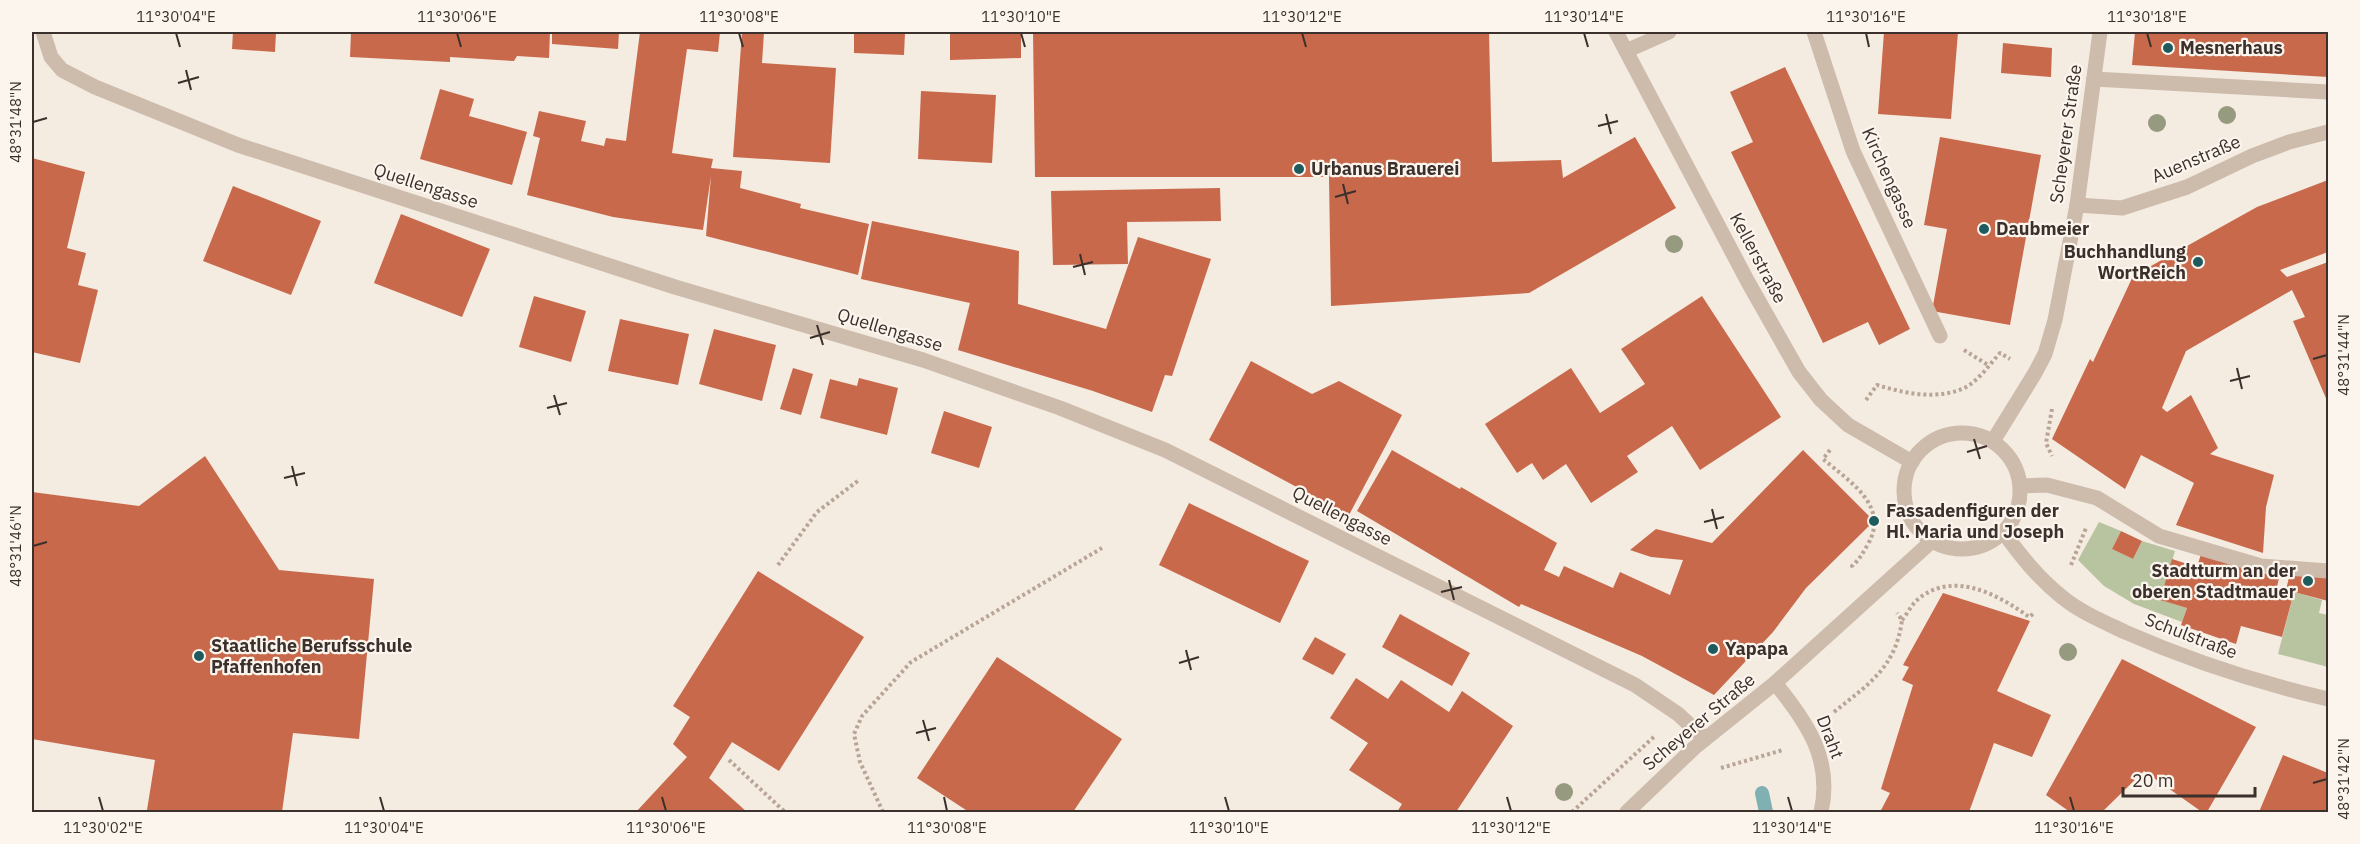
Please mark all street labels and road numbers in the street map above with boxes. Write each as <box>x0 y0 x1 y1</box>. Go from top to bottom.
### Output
street label: Scheyerer Straße <box>2044 63 2087 205</box>
street label: Kirchengasse <box>1857 124 1922 232</box>
street label: Auenstraße <box>2148 129 2244 188</box>
street label: Quellengasse <box>371 158 482 213</box>
street label: Kellerstraße <box>1725 208 1792 307</box>
street label: Quellengasse <box>835 303 946 356</box>
street label: Quellengasse <box>1288 481 1396 551</box>
street label: Schulstraße <box>2142 607 2241 664</box>
street label: Scheyerer Straße <box>1638 668 1760 775</box>
street label: Draht <box>1812 712 1849 762</box>

